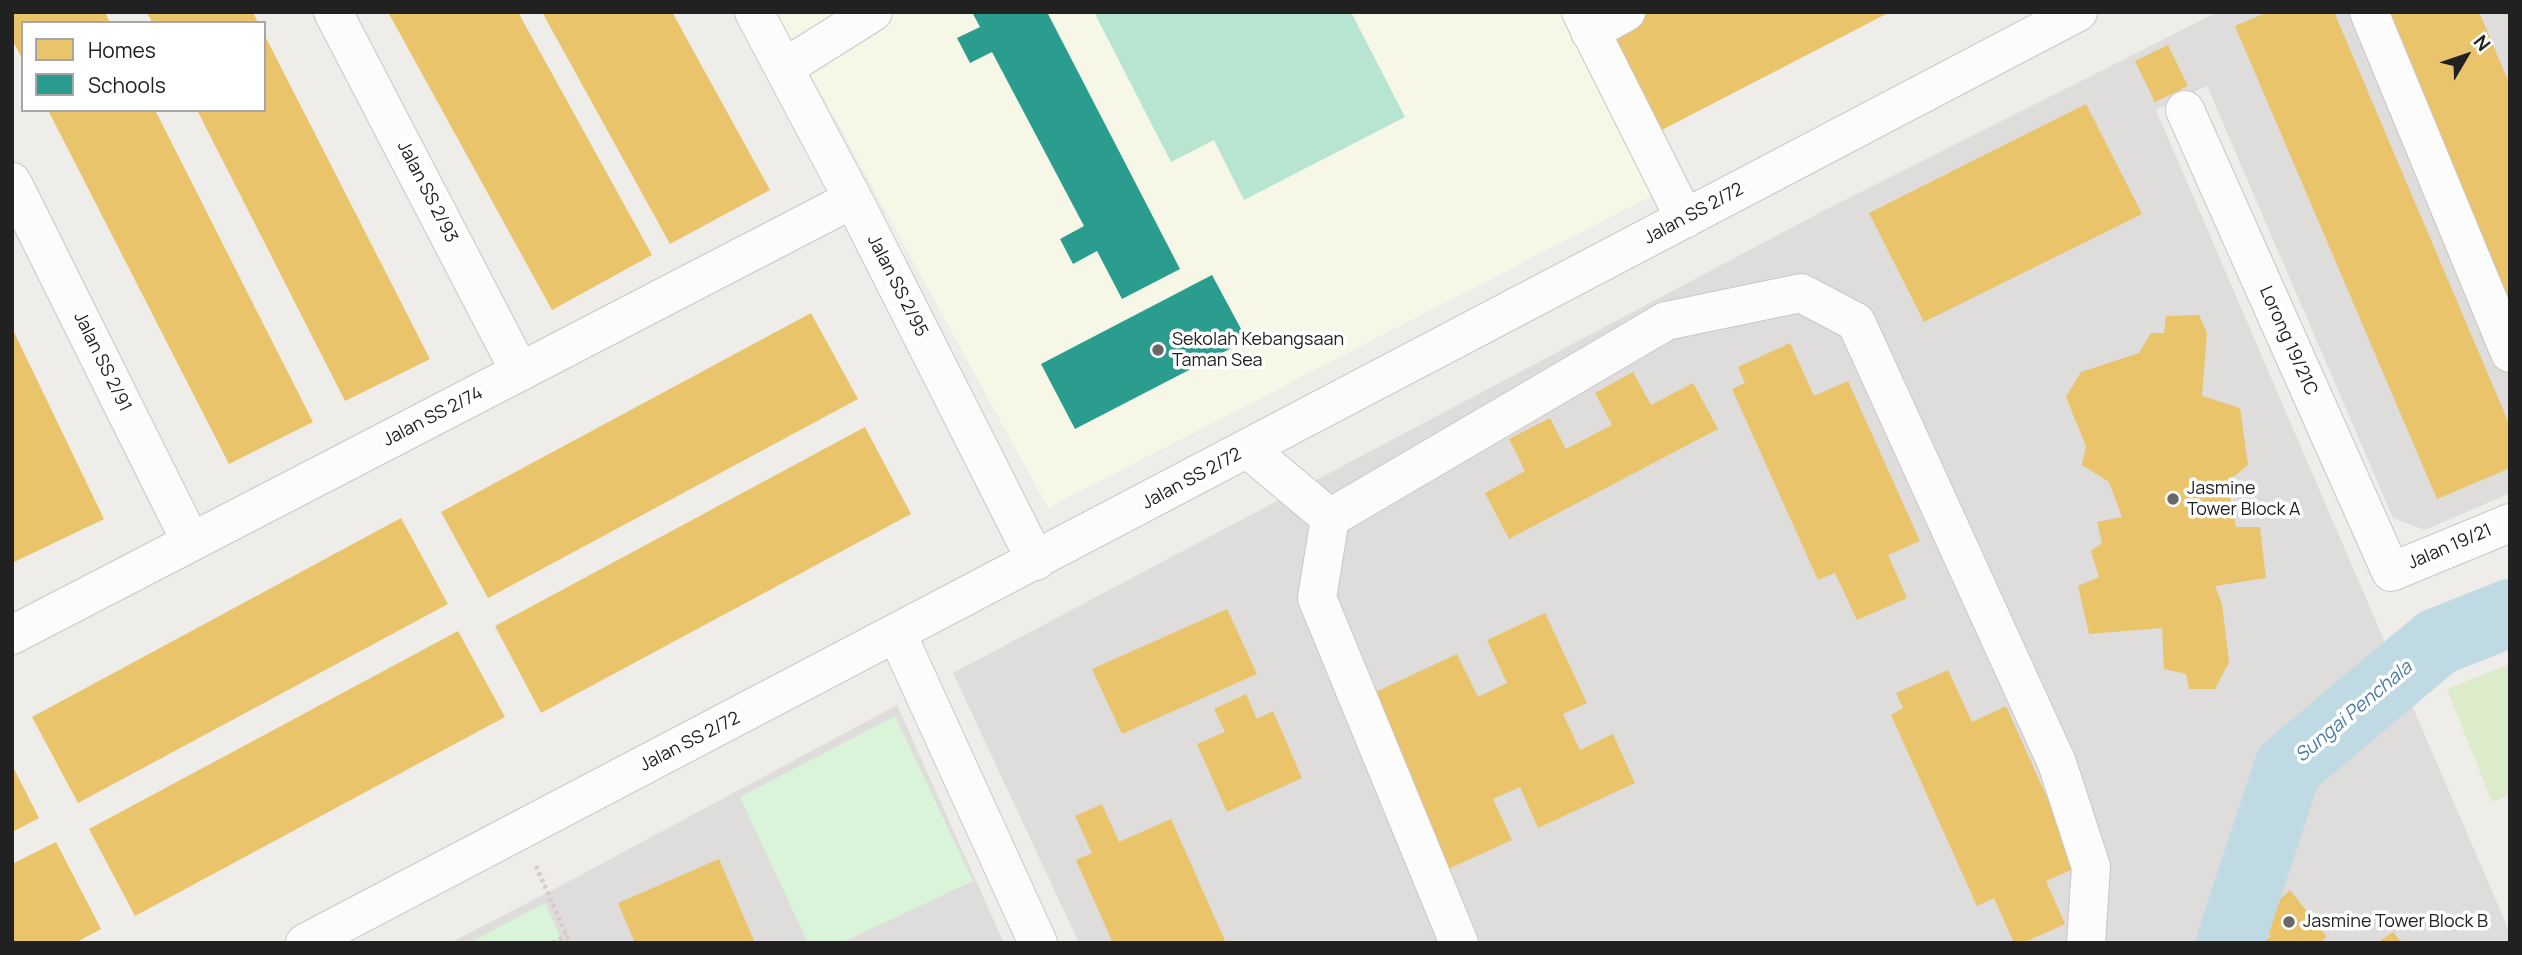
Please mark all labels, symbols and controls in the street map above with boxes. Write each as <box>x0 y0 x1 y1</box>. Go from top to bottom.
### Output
legend <box>21 21 266 112</box>
north arrow <box>2431 21 2501 91</box>
text: N <box>2468 29 2497 56</box>
text: Homes <box>88 36 156 64</box>
text: Schools <box>88 71 166 99</box>
street label: Jalan SS 2/93 <box>392 138 462 246</box>
street label: Jalan SS 2/72 <box>1641 179 1747 249</box>
street label: Jalan SS 2/95 <box>862 231 932 341</box>
street label: Lorong 19/21C <box>2254 283 2322 399</box>
street label: Jalan SS 2/91 <box>69 309 135 415</box>
place label: Sekolah Kebangsaan Taman Sea <box>1172 329 1344 372</box>
marker: Sekolah Kebangsaan Taman Sea <box>1150 342 1166 358</box>
street label: Jalan SS 2/74 <box>380 383 486 451</box>
street label: Jalan SS 2/72 <box>1139 444 1245 514</box>
place label: Jasmine Tower Block A <box>2187 478 2300 520</box>
marker: Jasmine Tower Block A <box>2165 491 2181 507</box>
street label: Jalan 19/21 <box>2405 520 2495 574</box>
water label: Sungai Penchala <box>2291 657 2417 767</box>
street label: Jalan SS 2/72 <box>636 708 744 776</box>
place label: Jasmine Tower Block B <box>2303 911 2488 933</box>
marker: Jasmine Tower Block B <box>2281 914 2297 930</box>

